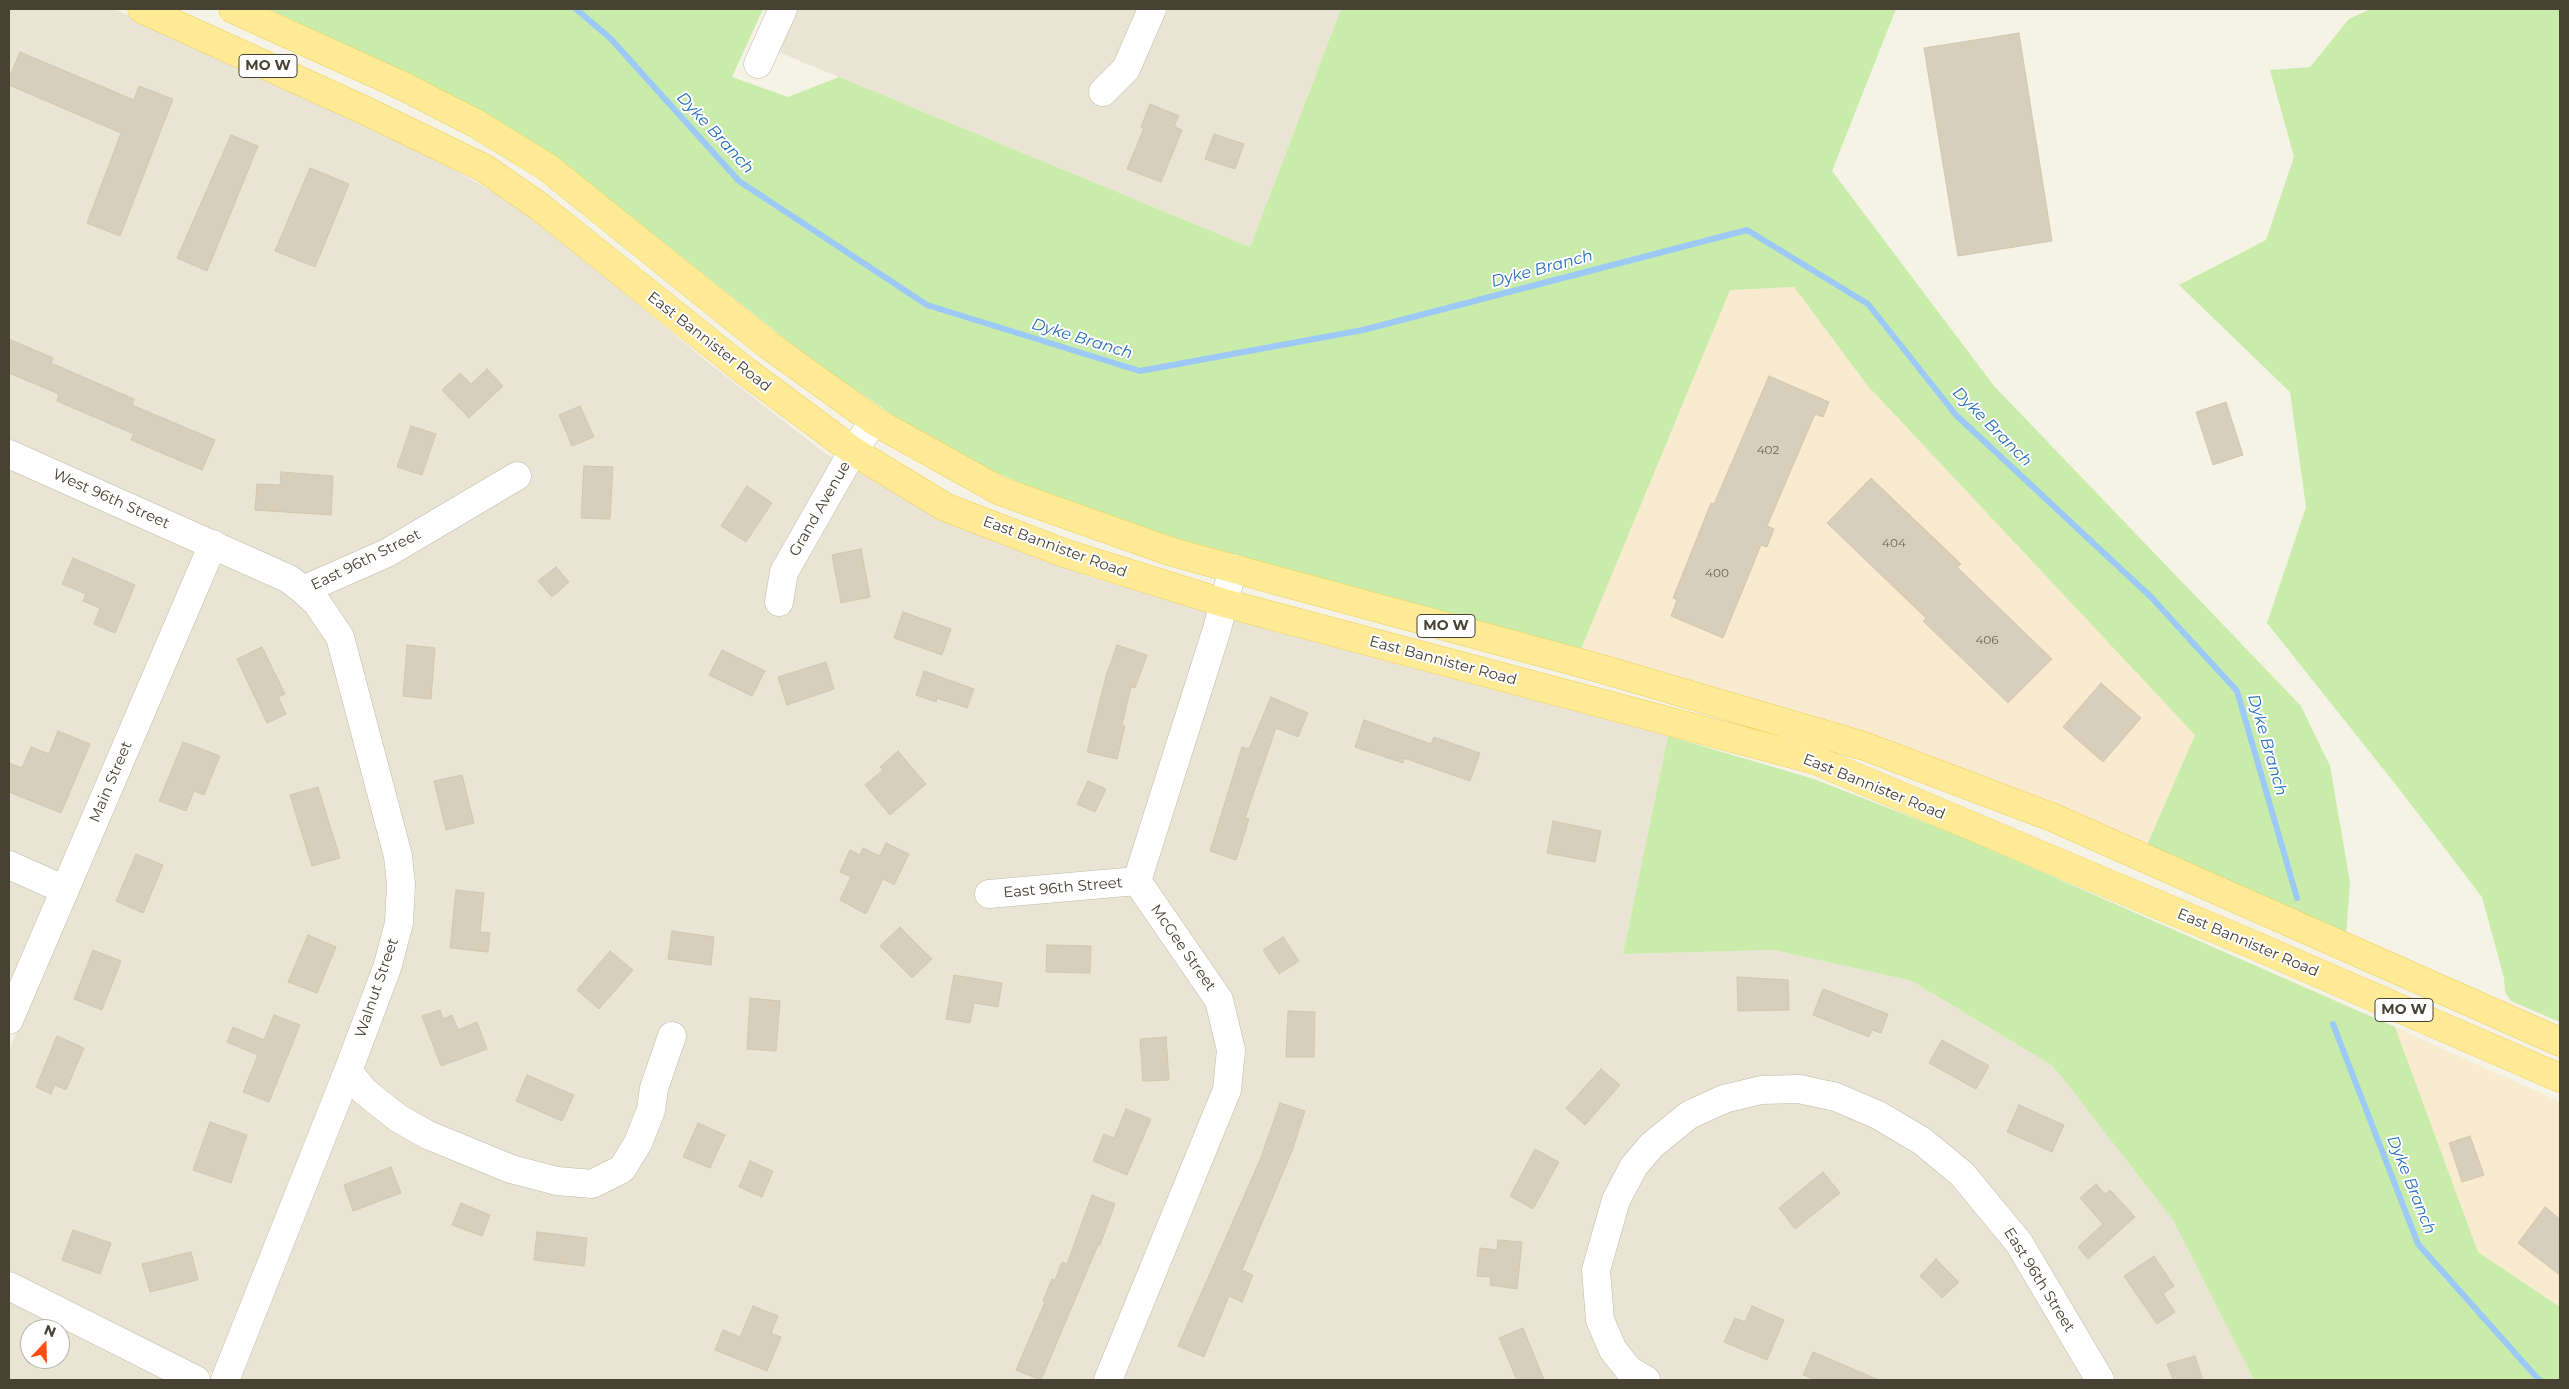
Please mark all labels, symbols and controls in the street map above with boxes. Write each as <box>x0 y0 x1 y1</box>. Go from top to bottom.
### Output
road number: MO W <box>239 54 297 78</box>
water label: Dyke Branch <box>672 88 758 178</box>
water label: Dyke Branch <box>1489 246 1595 292</box>
street label: East Bannister Road <box>644 288 774 396</box>
water label: Dyke Branch <box>1029 315 1135 363</box>
water label: Dyke Branch <box>1948 383 2036 471</box>
house number: 402 <box>1757 443 1779 457</box>
street label: Grand Avenue <box>786 458 854 560</box>
street label: West 96th Street <box>50 465 172 533</box>
street label: East Bannister Road <box>981 513 1129 581</box>
street label: East 96th Street <box>308 526 424 594</box>
house number: 404 <box>1882 536 1906 550</box>
house number: 400 <box>1705 566 1729 580</box>
road number: MO W <box>1417 614 1475 638</box>
street label: East Bannister Road <box>1367 633 1519 689</box>
house number: 406 <box>1975 633 1999 647</box>
water label: Dyke Branch <box>2243 692 2291 798</box>
street label: Main Street <box>86 739 136 825</box>
street label: East Bannister Road <box>1800 750 1948 824</box>
street label: East 96th Street <box>1002 874 1124 902</box>
street label: McGee Street <box>1146 901 1220 995</box>
street label: East Bannister Road <box>2175 905 2321 981</box>
street label: Walnut Street <box>352 936 402 1040</box>
road number: MO W <box>2375 998 2433 1022</box>
water label: Dyke Branch <box>2383 1133 2439 1237</box>
street label: East 96th Street <box>2000 1224 2078 1336</box>
north arrow <box>20 1319 70 1369</box>
text: N <box>42 1321 59 1341</box>

